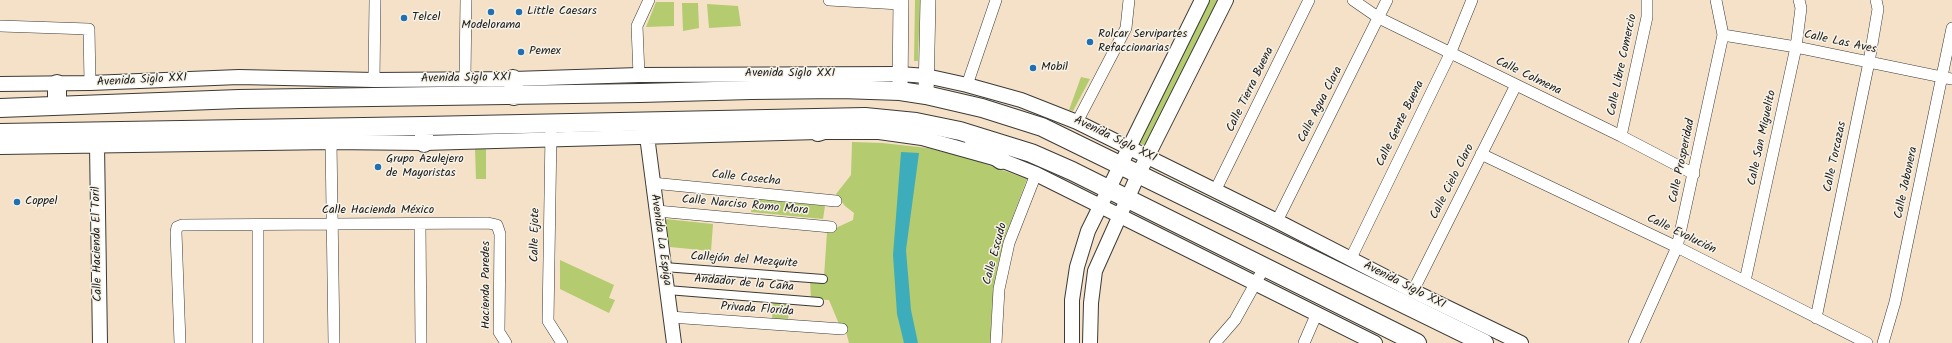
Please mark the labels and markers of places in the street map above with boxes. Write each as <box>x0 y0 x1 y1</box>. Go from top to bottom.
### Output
place label: Little Caesars <box>527 5 597 19</box>
marker: Modelorama <box>486 7 496 17</box>
marker: Little Caesars <box>514 7 524 17</box>
place label: Telcel <box>412 11 440 25</box>
marker: Telcel <box>399 13 409 23</box>
place label: Modelorama <box>461 19 521 33</box>
place label: Rolcar Servipartes Refaccionarias <box>1098 28 1187 56</box>
marker: Rolcar Servipartes Refaccionarias <box>1085 37 1095 47</box>
place label: Pemex <box>529 45 561 59</box>
marker: Pemex <box>516 47 526 57</box>
place label: Mobil <box>1041 61 1068 75</box>
marker: Mobil <box>1028 63 1038 73</box>
place label: Grupo Azulejero de Mayoristas <box>386 153 464 181</box>
marker: Grupo Azulejero de Mayoristas <box>373 162 383 172</box>
place label: Coppel <box>25 195 57 209</box>
marker: Coppel <box>12 197 22 207</box>

